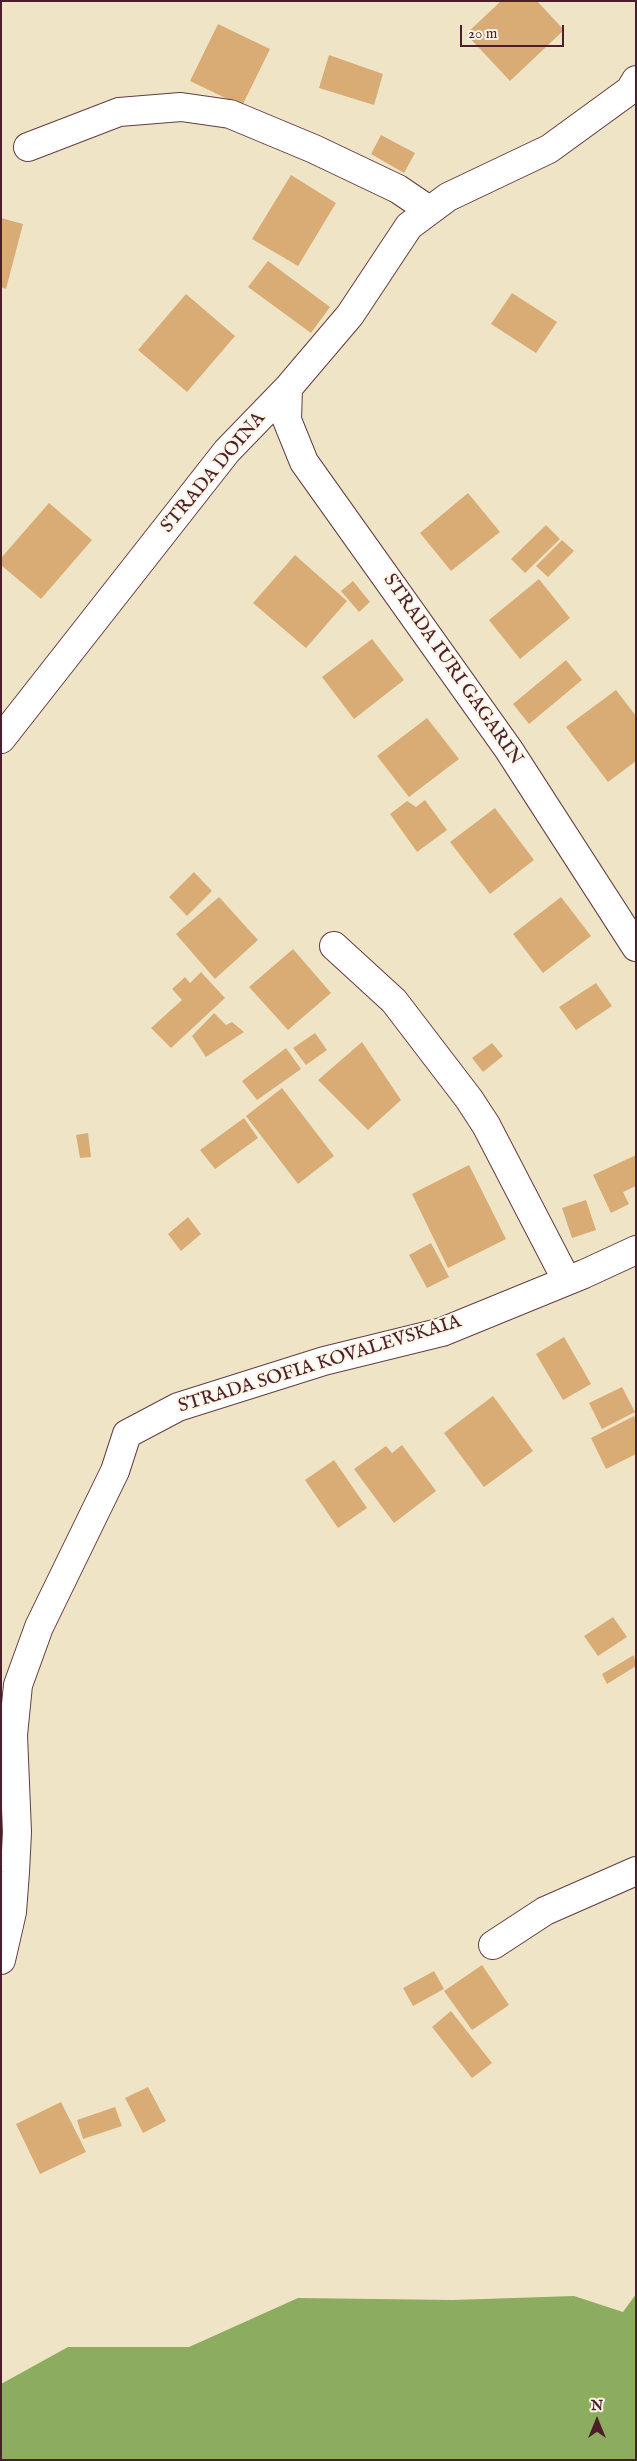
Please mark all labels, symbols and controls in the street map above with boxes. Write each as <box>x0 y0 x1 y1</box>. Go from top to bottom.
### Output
scale bar <box>462 15 566 47</box>
text: 20 m <box>468 24 497 43</box>
street label: STRADA DOINA <box>157 408 271 538</box>
street label: STRADA IURI GAGARIN <box>377 570 527 770</box>
street label: STRADA SOFIA KOVALEVSKAIA <box>176 1311 464 1419</box>
north arrow <box>572 2396 622 2446</box>
text: N <box>591 2397 603 2415</box>

